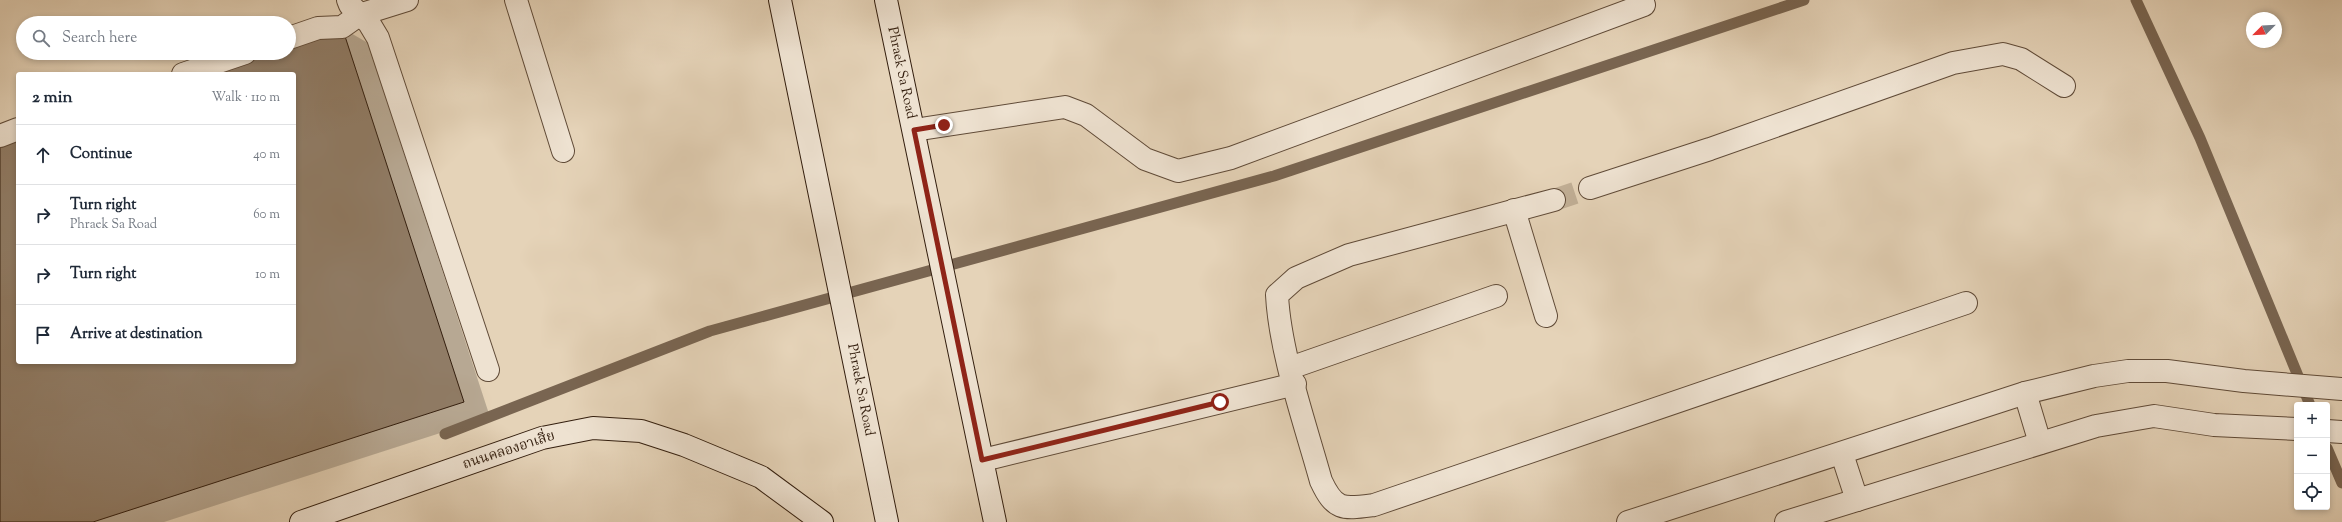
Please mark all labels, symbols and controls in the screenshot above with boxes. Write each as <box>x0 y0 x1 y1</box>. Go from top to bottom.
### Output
north arrow <box>2246 12 2282 48</box>
search box <box>16 16 296 60</box>
street label: Phraek Sa Road <box>881 25 921 121</box>
icon: search <box>30 27 52 49</box>
text: Search here <box>62 28 137 49</box>
text: 2 min <box>32 86 73 110</box>
text: Walk · 110 m <box>212 89 280 107</box>
route end <box>935 116 953 134</box>
icon: ahead <box>32 144 54 166</box>
text: Continue <box>70 144 132 165</box>
text: 40 m <box>253 146 280 164</box>
text: Turn right <box>70 195 136 216</box>
icon: right <box>32 204 54 226</box>
text: 60 m <box>253 206 280 224</box>
text: Phraek Sa Road <box>70 216 157 234</box>
icon: right <box>32 264 54 286</box>
text: Turn right <box>70 264 136 285</box>
text: 10 m <box>255 266 280 284</box>
icon: arrive <box>32 324 54 346</box>
text: Arrive at destination <box>70 324 203 345</box>
street label: Phraek Sa Road <box>841 342 879 438</box>
route start <box>1211 393 1229 411</box>
map controls <box>2294 402 2330 510</box>
button: + <box>2294 402 2330 438</box>
street label: ถนนคลองอาเสี่ย <box>460 425 558 475</box>
button: − <box>2294 438 2330 474</box>
button: locate <box>2294 474 2330 510</box>

